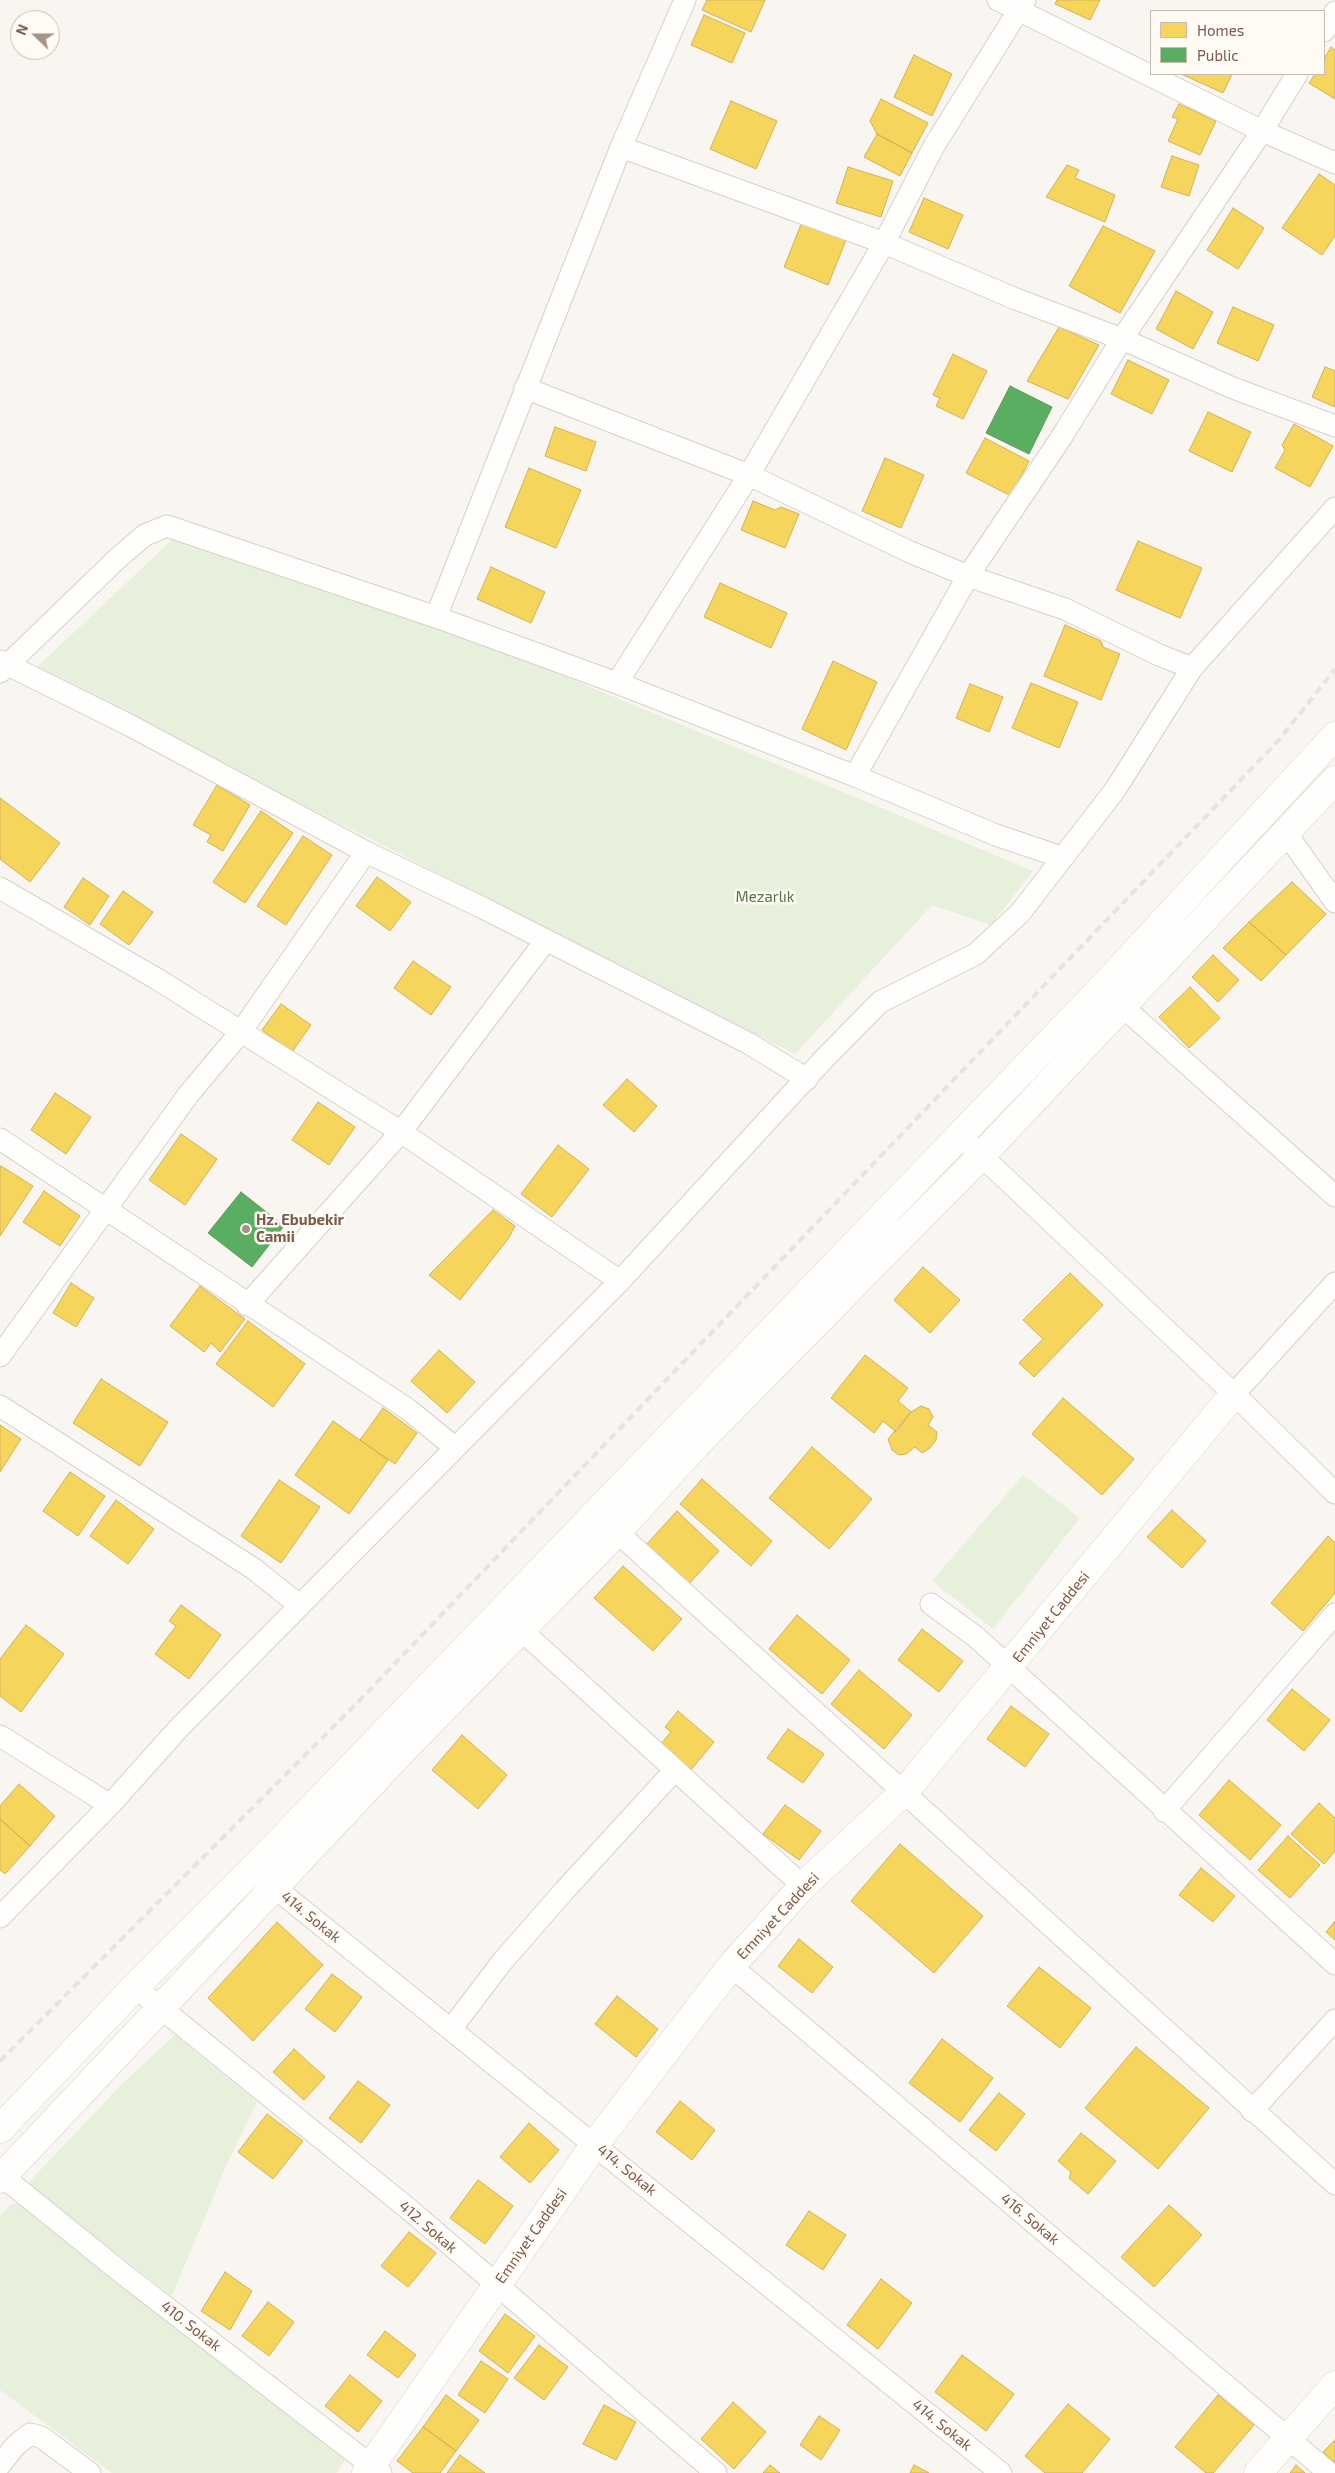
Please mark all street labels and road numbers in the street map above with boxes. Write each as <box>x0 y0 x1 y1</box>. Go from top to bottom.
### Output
street label: Emniyet Caddesi <box>1009 1568 1093 1666</box>
street label: Emniyet Caddesi <box>733 1869 823 1963</box>
street label: 414. Sokak <box>277 1887 345 1947</box>
street label: 414. Sokak <box>593 2140 661 2200</box>
street label: Emniyet Caddesi <box>491 2185 571 2287</box>
street label: 416. Sokak <box>997 2189 1063 2249</box>
street label: 412. Sokak <box>395 2197 461 2257</box>
street label: 410. Sokak <box>157 2297 225 2355</box>
street label: 414. Sokak <box>908 2395 976 2455</box>

